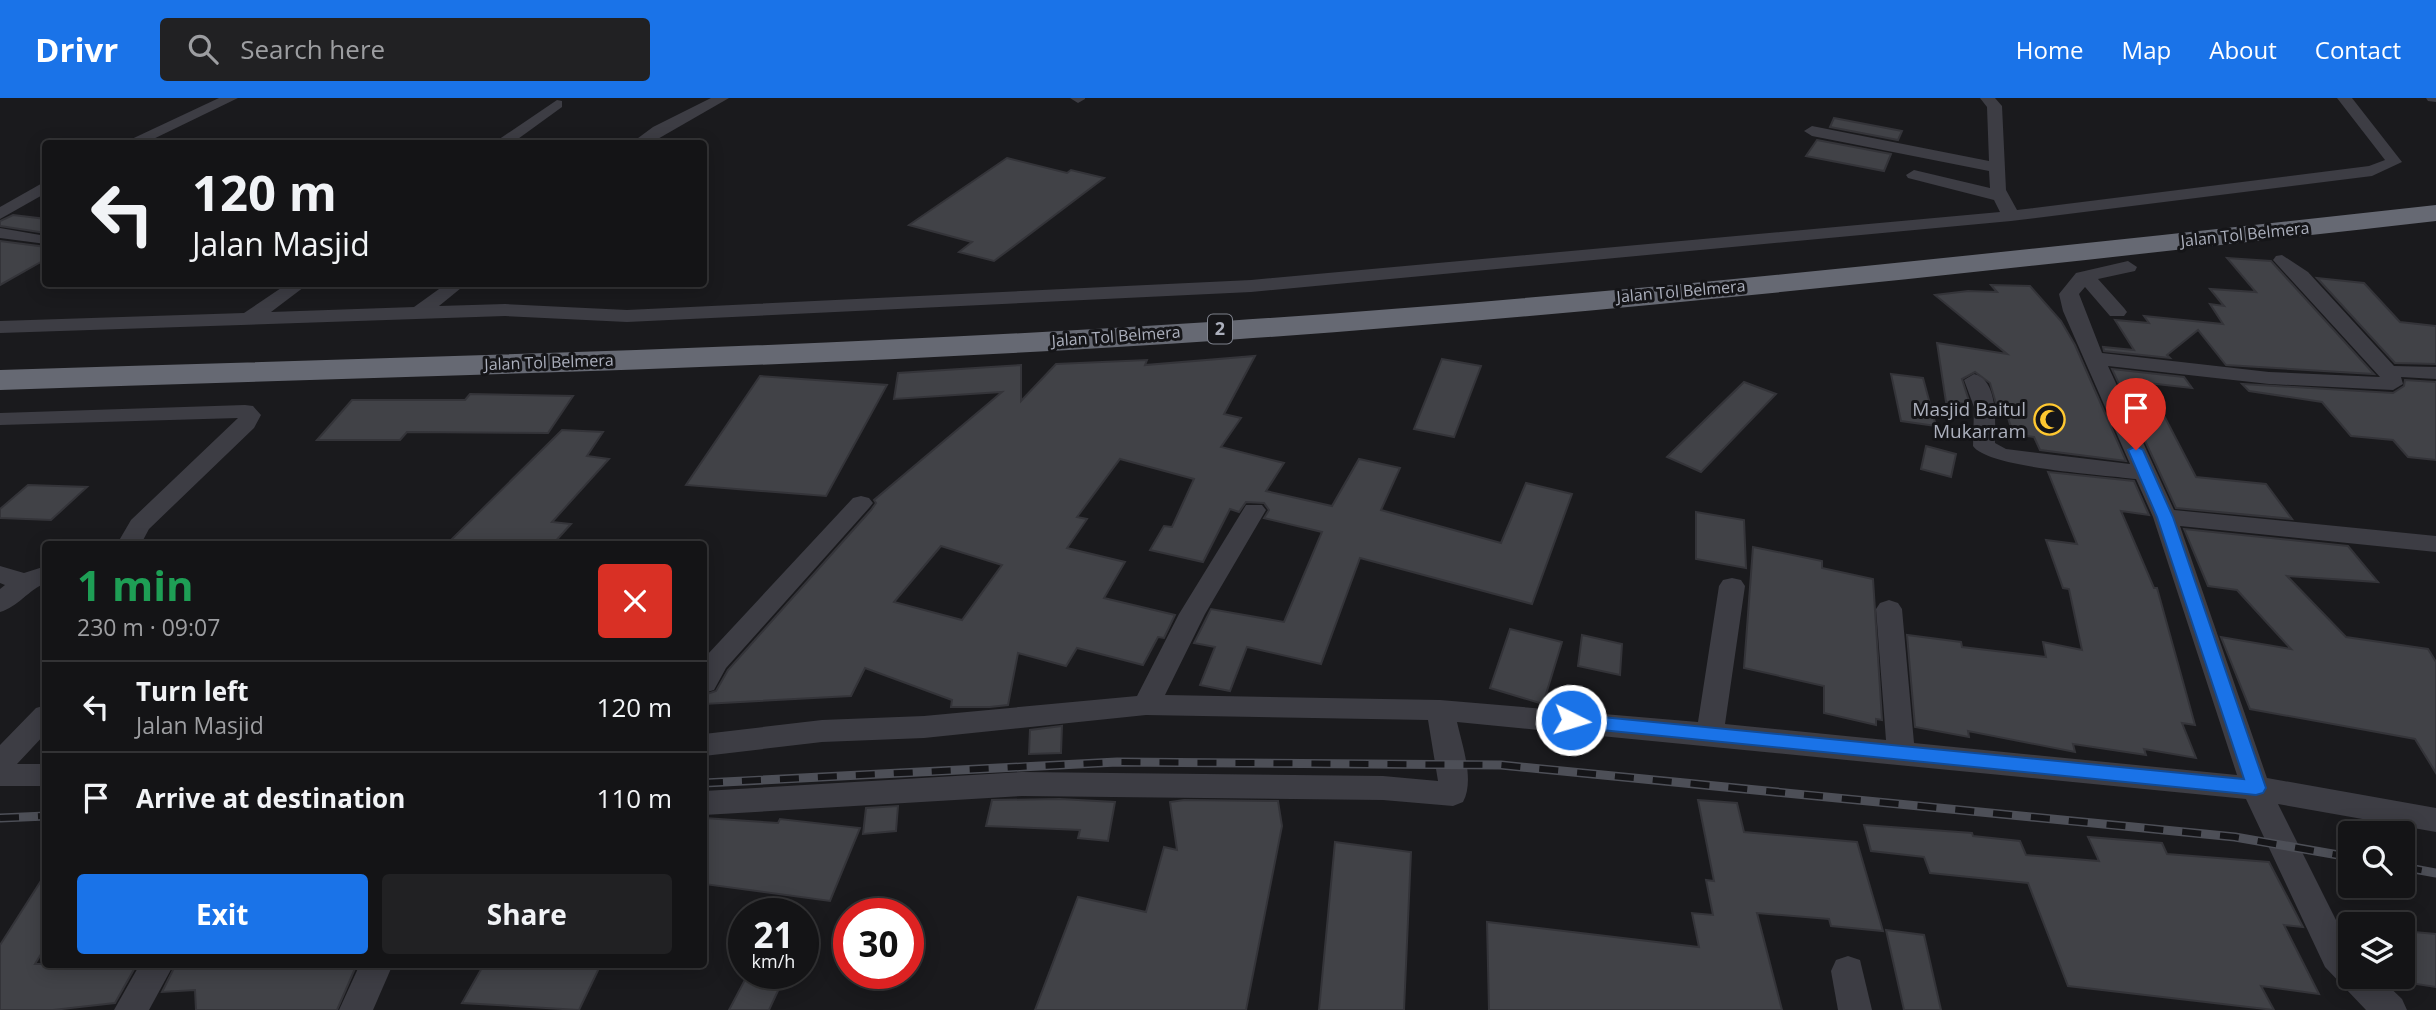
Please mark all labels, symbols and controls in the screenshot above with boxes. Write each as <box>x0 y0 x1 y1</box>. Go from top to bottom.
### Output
search box <box>160 18 650 81</box>
text: Drivr <box>35 27 118 72</box>
icon: search <box>184 30 222 68</box>
text: Search here <box>240 31 385 67</box>
text: Home <box>2016 33 2084 66</box>
text: Map <box>2122 33 2171 66</box>
text: About <box>2209 33 2277 66</box>
text: Contact <box>2315 33 2401 66</box>
text: 120 m <box>192 159 337 225</box>
icon: left <box>77 168 168 259</box>
street label: Jalan Tol Belmera <box>2178 216 2310 252</box>
text: Jalan Masjid <box>192 222 370 265</box>
street label: Jalan Tol Belmera <box>1614 274 1746 308</box>
road number: 2 <box>1208 314 1232 344</box>
street label: Jalan Tol Belmera <box>1049 321 1181 352</box>
street label: Jalan Tol Belmera <box>482 349 614 375</box>
pin <box>2106 378 2166 450</box>
icon: arrive <box>2117 389 2155 427</box>
place label: Masjid Baitul Mukarram <box>1912 396 2026 444</box>
mosque icon: Masjid Baitul Mukarram <box>2032 403 2066 437</box>
text: 1 min <box>77 556 194 613</box>
button: close <box>598 564 672 638</box>
text: 230 m · 09:07 <box>77 611 220 643</box>
text: Turn left <box>136 673 248 709</box>
position arrow <box>1534 683 1608 757</box>
icon: left <box>77 688 115 726</box>
text: 120 m <box>597 689 672 725</box>
text: Jalan Masjid <box>136 709 264 741</box>
icon: arrive <box>77 779 115 817</box>
text: Arrive at destination <box>136 780 405 816</box>
text: 110 m <box>597 780 672 816</box>
map controls <box>2338 821 2415 989</box>
button: search <box>2338 821 2415 898</box>
button: Exit <box>77 874 368 954</box>
button: Share <box>382 874 672 954</box>
speed limit sign: 30 <box>833 898 924 989</box>
text: 21 <box>753 911 794 958</box>
button: layers <box>2338 912 2415 989</box>
text: km/h <box>752 949 795 973</box>

